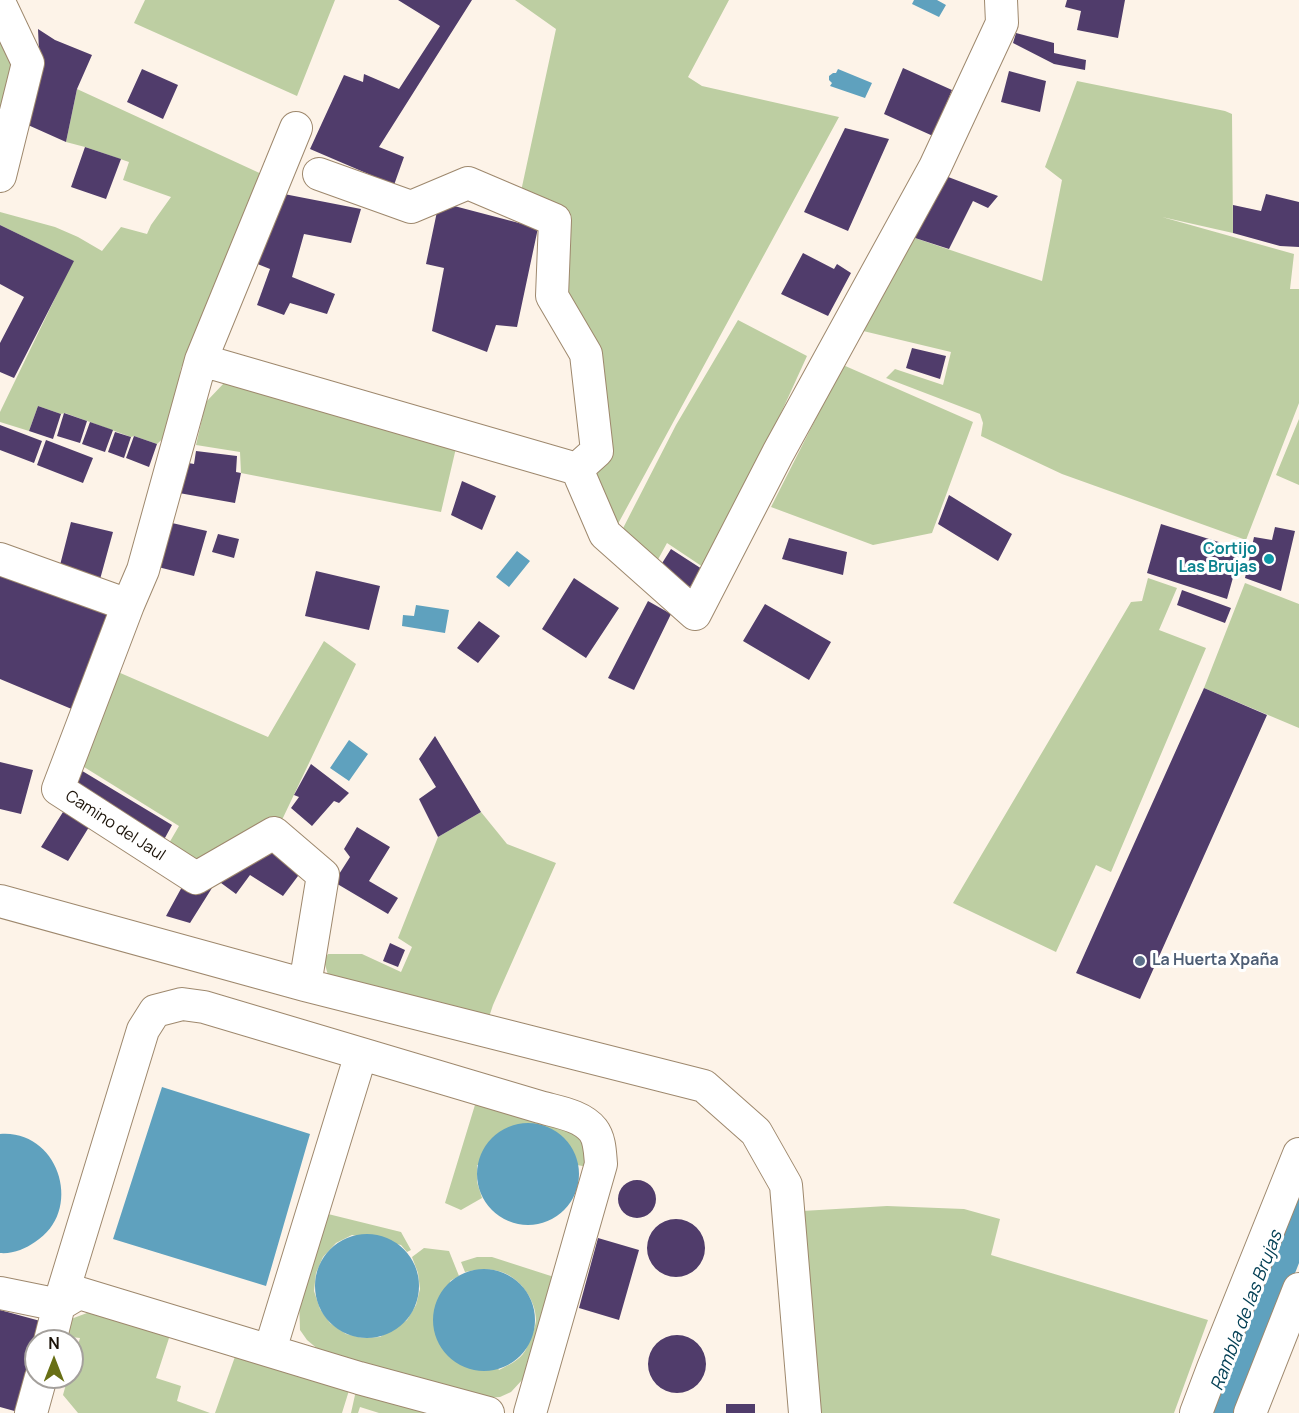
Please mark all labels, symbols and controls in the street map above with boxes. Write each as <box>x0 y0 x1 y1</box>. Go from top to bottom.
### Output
place label: Cortijo Las Brujas <box>1178 540 1257 578</box>
marker: Cortijo Las Brujas <box>1262 552 1276 566</box>
street label: Camino del Jaul <box>62 787 168 865</box>
place label: La Huerta Xpaña <box>1152 951 1279 971</box>
marker: La Huerta Xpaña <box>1133 954 1147 968</box>
water label: Rambla de las Brujas <box>1207 1228 1287 1394</box>
north arrow <box>24 1329 84 1389</box>
text: N <box>48 1332 60 1354</box>

